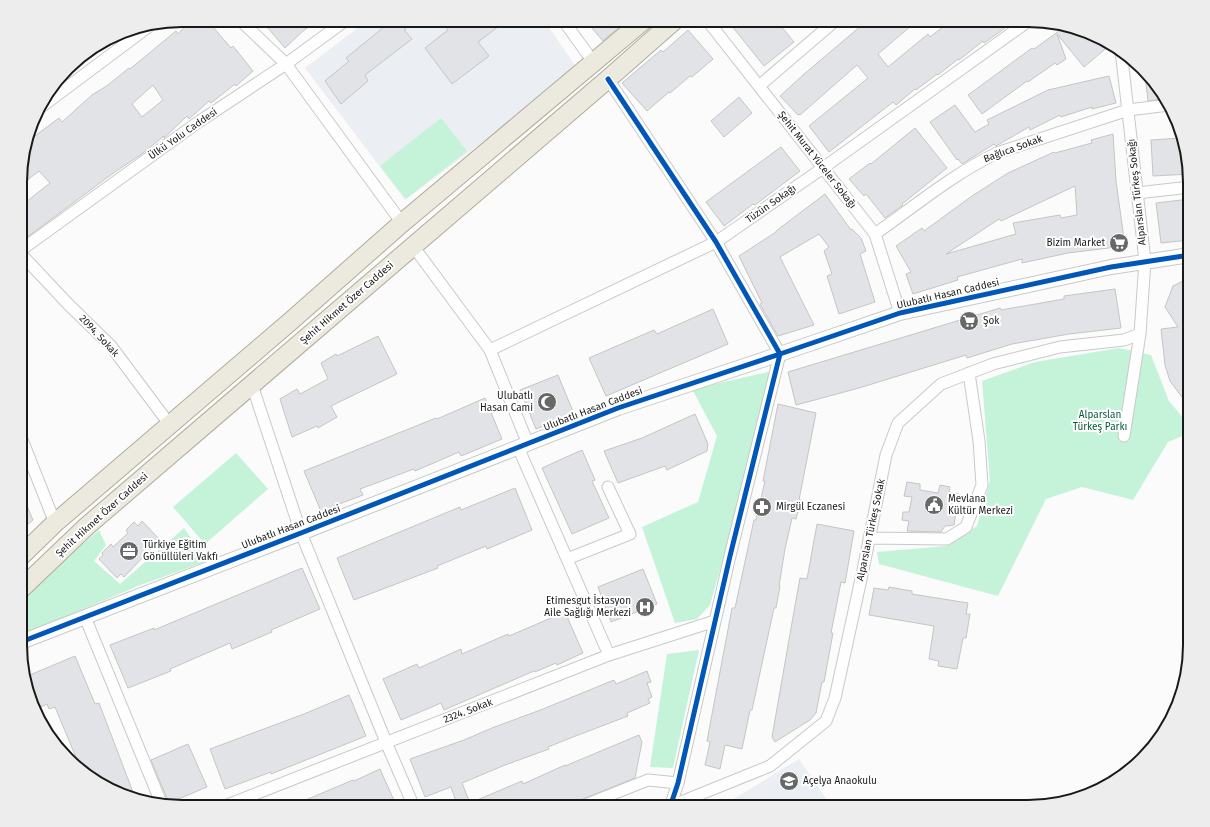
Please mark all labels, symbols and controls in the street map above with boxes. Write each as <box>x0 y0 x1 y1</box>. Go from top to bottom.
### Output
street label: Ülkü Yolu Caddesi <box>145 104 220 162</box>
street label: Şehit Murat Yüceler Sokağı <box>775 109 859 211</box>
street label: Bağlıca Sokak <box>982 132 1045 165</box>
street label: Alparslan Türkeş Sokağı <box>1125 138 1149 246</box>
street label: Tüzün Sokağı <box>743 182 799 226</box>
supermarket icon: Bizim Market <box>1108 232 1130 254</box>
place label: Bizim Market <box>1047 237 1105 249</box>
street label: Şehit Hikmet Özer Caddesi <box>297 258 396 347</box>
street label: Ulubatlı Hasan Caddesi <box>895 276 1001 312</box>
supermarket icon: Şok <box>958 310 980 332</box>
street label: 2094. Sokak <box>77 313 122 360</box>
place label: Şok <box>983 315 1000 327</box>
street label: Ulubatlı Hasan Caddesi <box>542 385 644 433</box>
place label: Ulubatlı Hasan Cami <box>480 390 533 414</box>
mosque icon: Ulubatlı Hasan Cami <box>536 391 558 413</box>
park label: Alparslan Türkeş Parkı <box>1073 409 1127 433</box>
street label: Şehit Hikmet Özer Caddesi <box>52 469 151 560</box>
street label: Alparslan Türkeş Sokak <box>854 477 888 582</box>
place label: Mevlana Kültür Merkezi <box>948 493 1013 517</box>
public building icon: Mevlana Kültür Merkezi <box>923 494 945 516</box>
pharmacy icon: Mirgül Eczanesi <box>751 496 773 518</box>
place label: Mirgül Eczanesi <box>776 501 845 513</box>
street label: Ulubatlı Hasan Caddesi <box>240 503 342 551</box>
place label: Türkiye Eğitim Gönüllüleri Vakfı <box>143 539 218 563</box>
office icon: Türkiye Eğitim Gönüllüleri Vakfı <box>118 540 140 562</box>
place label: Etimesgut İstasyon Aile Sağlığı Merkezi <box>544 593 631 619</box>
hospital icon: Etimesgut İstasyon Aile Sağlığı Merkezi <box>634 596 656 618</box>
street label: 2324. Sokak <box>442 696 495 726</box>
school or university icon: Açelya Anaokulu <box>778 770 800 792</box>
place label: Açelya Anaokulu <box>803 775 877 787</box>

